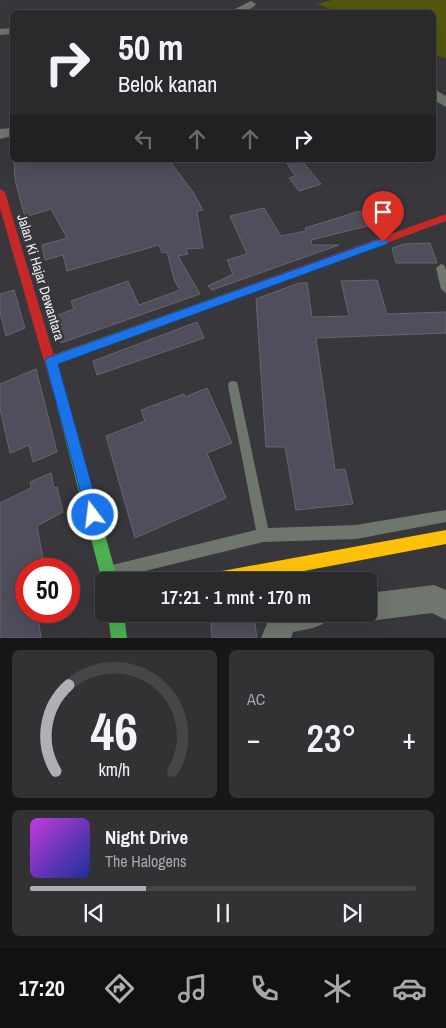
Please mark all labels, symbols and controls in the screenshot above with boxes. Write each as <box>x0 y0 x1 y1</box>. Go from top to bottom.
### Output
text: 50 m <box>118 24 183 71</box>
icon: right <box>35 30 100 95</box>
text: Belok kanan <box>118 69 217 99</box>
icon: left <box>130 125 158 153</box>
icon: ahead <box>183 125 211 153</box>
icon: ahead <box>236 125 264 153</box>
icon: right <box>289 125 317 153</box>
pin <box>362 191 404 242</box>
icon: arrive <box>369 198 397 226</box>
street label: Jalan Ki Hajar Dewantara <box>13 212 69 343</box>
position arrow <box>66 488 118 540</box>
speed limit sign: 50 <box>15 558 80 623</box>
text: 17:21 · 1 mnt · 170 m <box>161 584 311 610</box>
text: AC <box>247 688 265 710</box>
text: 46 <box>91 696 138 766</box>
text: 23° <box>307 713 356 764</box>
text: − <box>247 720 260 758</box>
text: + <box>403 720 416 758</box>
text: km/h <box>99 758 130 782</box>
text: Night Drive <box>105 824 188 850</box>
text: The Halogens <box>105 850 187 872</box>
icon: previous <box>80 899 108 927</box>
icon: pause <box>209 899 237 927</box>
icon: next <box>338 899 366 927</box>
icon: directions <box>102 971 137 1006</box>
icon: music <box>175 971 210 1006</box>
icon: phone <box>247 971 282 1006</box>
icon: climate <box>320 971 355 1006</box>
icon: car <box>392 971 427 1006</box>
text: 17:20 <box>19 973 65 1003</box>

